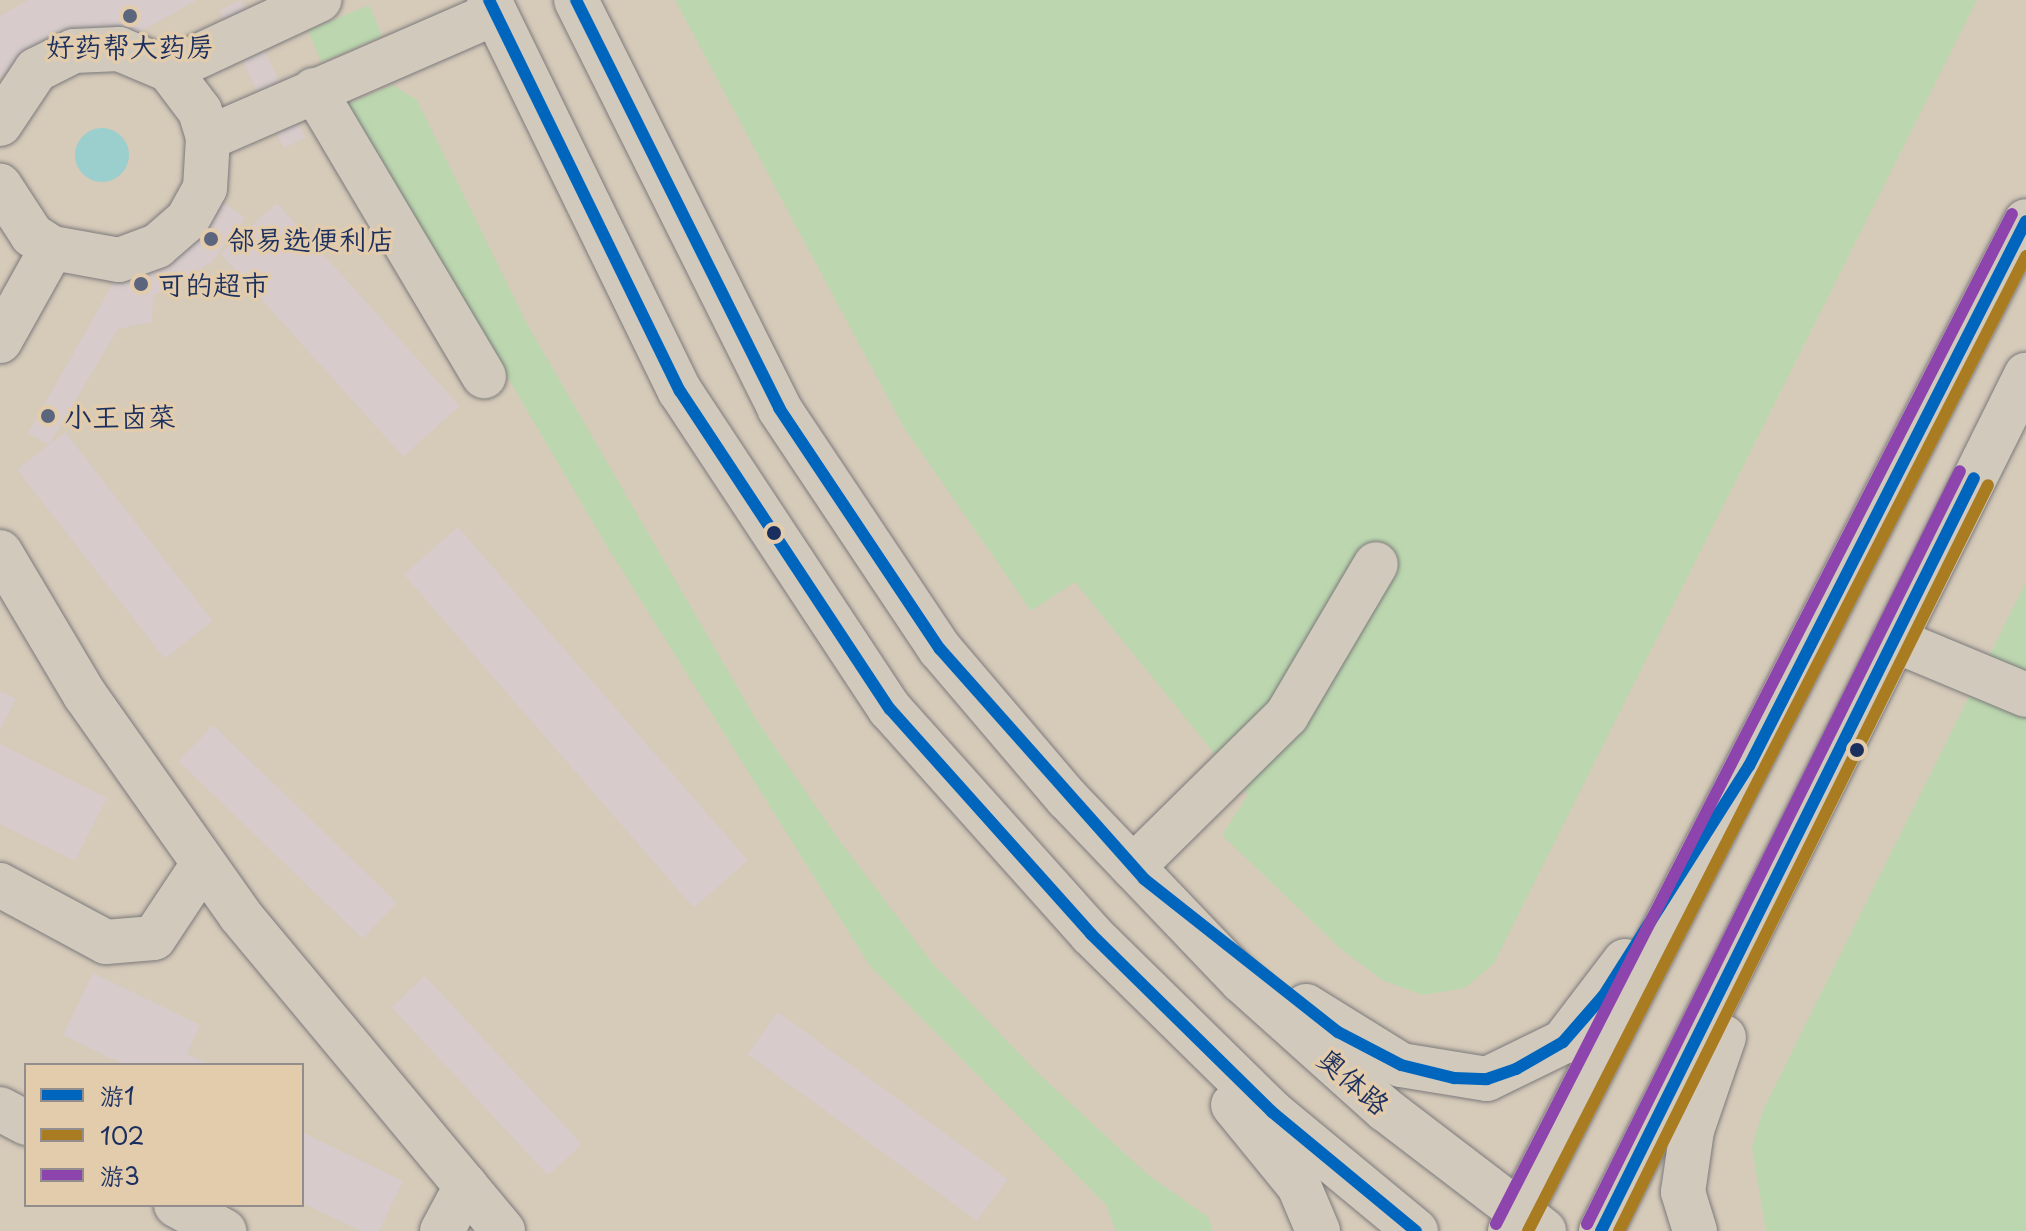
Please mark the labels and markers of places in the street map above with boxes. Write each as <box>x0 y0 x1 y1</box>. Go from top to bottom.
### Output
marker: 好药帮大药房 <box>121 7 139 25</box>
place label: 好药帮大药房 <box>46 29 214 63</box>
place label: 邻易选便利店 <box>227 222 395 256</box>
marker: 邻易选便利店 <box>202 230 220 248</box>
place label: 可的超市 <box>157 267 269 301</box>
marker: 可的超市 <box>132 275 150 293</box>
place label: 小王卤菜 <box>64 399 176 433</box>
marker: 小王卤菜 <box>39 407 57 425</box>
unlabelled marker <box>766 525 782 541</box>
unlabelled marker <box>1849 742 1865 758</box>

